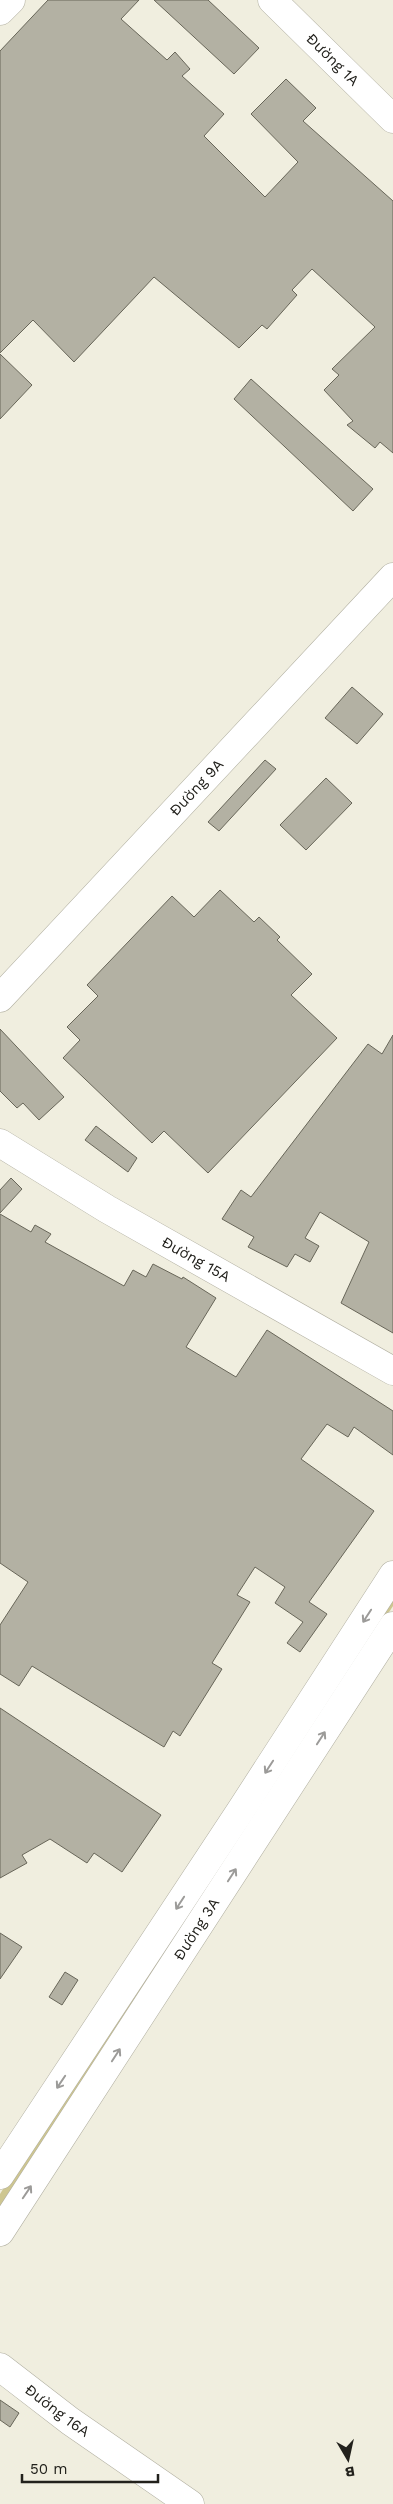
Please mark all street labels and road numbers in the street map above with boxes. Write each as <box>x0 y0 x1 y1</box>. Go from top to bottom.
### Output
street label: Đường 1A <box>302 30 363 90</box>
street label: Đường 9A <box>166 755 227 819</box>
street label: Đường 15A <box>159 1233 234 1286</box>
street label: Đường 3A <box>170 1895 223 1964</box>
street label: Đường 16A <box>21 2381 93 2441</box>

